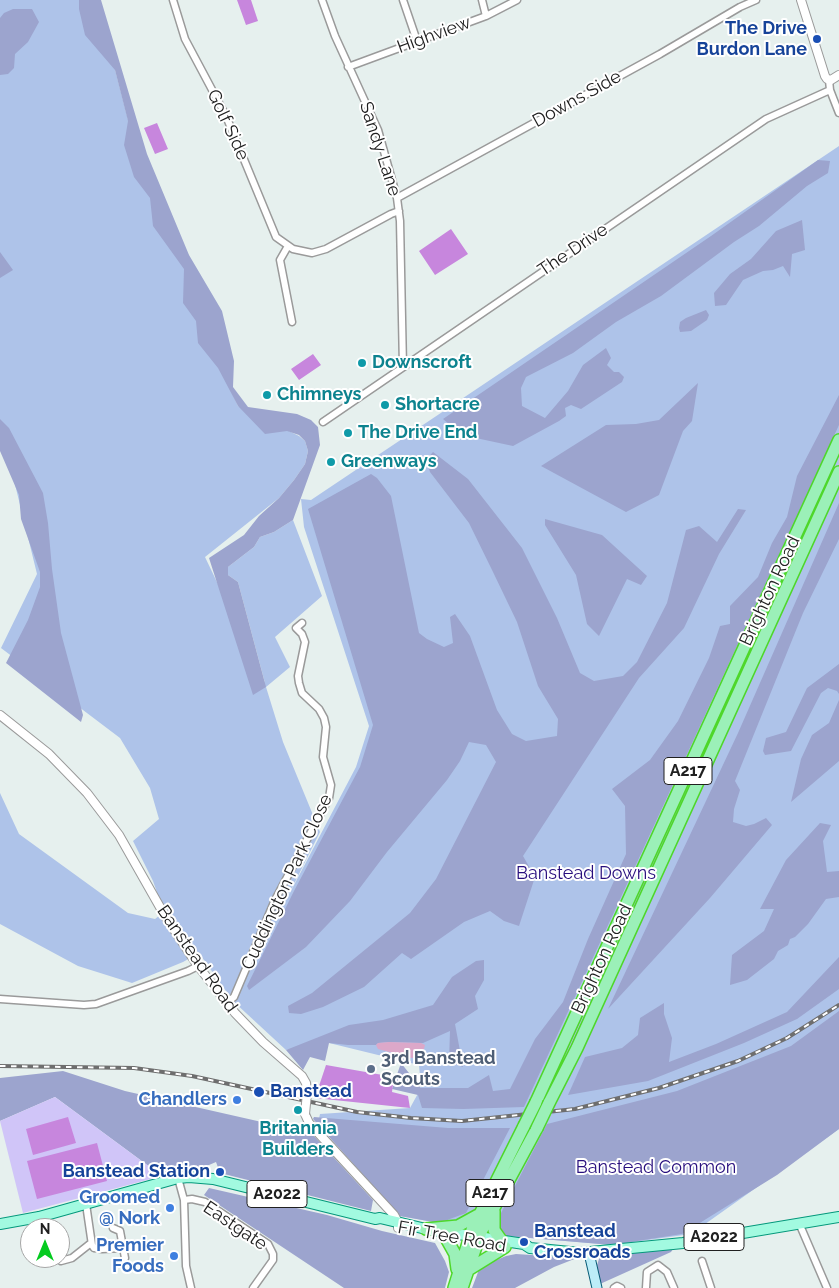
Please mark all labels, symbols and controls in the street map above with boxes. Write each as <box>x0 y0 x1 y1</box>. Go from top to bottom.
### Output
street label: Highview <box>394 12 474 58</box>
place label: The Drive Burdon Lane <box>697 18 807 60</box>
marker: The Drive Burdon Lane <box>811 33 823 45</box>
street label: Downs Side <box>529 66 625 132</box>
street label: Golf Side <box>202 86 254 164</box>
street label: Sandy Lane <box>355 99 405 199</box>
street label: The Drive <box>534 219 612 281</box>
place label: Downscroft <box>372 352 472 374</box>
marker: Downscroft <box>356 357 368 369</box>
place label: Chimneys <box>277 384 361 406</box>
marker: Chimneys <box>261 389 273 401</box>
place label: Shortacre <box>395 394 480 416</box>
marker: Shortacre <box>379 399 391 411</box>
place label: The Drive End <box>358 422 477 444</box>
marker: The Drive End <box>342 427 354 439</box>
place label: Greenways <box>341 451 437 473</box>
marker: Greenways <box>325 456 337 468</box>
street label: Brighton Road <box>735 533 805 649</box>
road number: A217 <box>664 758 712 784</box>
street label: Cuddington Park Close <box>237 791 337 973</box>
park label: Banstead Downs <box>516 863 656 885</box>
street label: Banstead Road <box>152 901 242 1017</box>
street label: Brighton Road <box>567 901 637 1017</box>
place label: 3rd Banstead Scouts <box>381 1048 496 1090</box>
marker: 3rd Banstead Scouts <box>365 1063 377 1075</box>
place label: Banstead <box>270 1081 352 1103</box>
marker: Banstead <box>252 1085 266 1099</box>
place label: Chandlers <box>139 1089 227 1111</box>
marker: Chandlers <box>231 1094 243 1106</box>
marker: Britannia Builders <box>292 1104 304 1116</box>
place label: Britannia Builders <box>259 1118 337 1160</box>
park label: Banstead Common <box>576 1157 736 1179</box>
place label: Banstead Station <box>63 1161 210 1183</box>
marker: Banstead Station <box>214 1166 226 1178</box>
road number: A2022 <box>247 1180 307 1208</box>
road number: A217 <box>466 1180 514 1206</box>
place label: Groomed @ Nork <box>79 1187 160 1230</box>
street label: Eastgate <box>199 1197 271 1255</box>
marker: Groomed @ Nork <box>164 1202 176 1214</box>
street label: Fir Tree Road <box>396 1217 508 1257</box>
north arrow <box>20 1218 70 1268</box>
text: N <box>40 1221 50 1237</box>
place label: Banstead Crossroads <box>534 1221 630 1264</box>
road number: A2022 <box>684 1224 744 1250</box>
place label: Premier Foods <box>96 1235 164 1278</box>
marker: Banstead Crossroads <box>518 1236 530 1248</box>
marker: Premier Foods <box>168 1250 180 1262</box>

